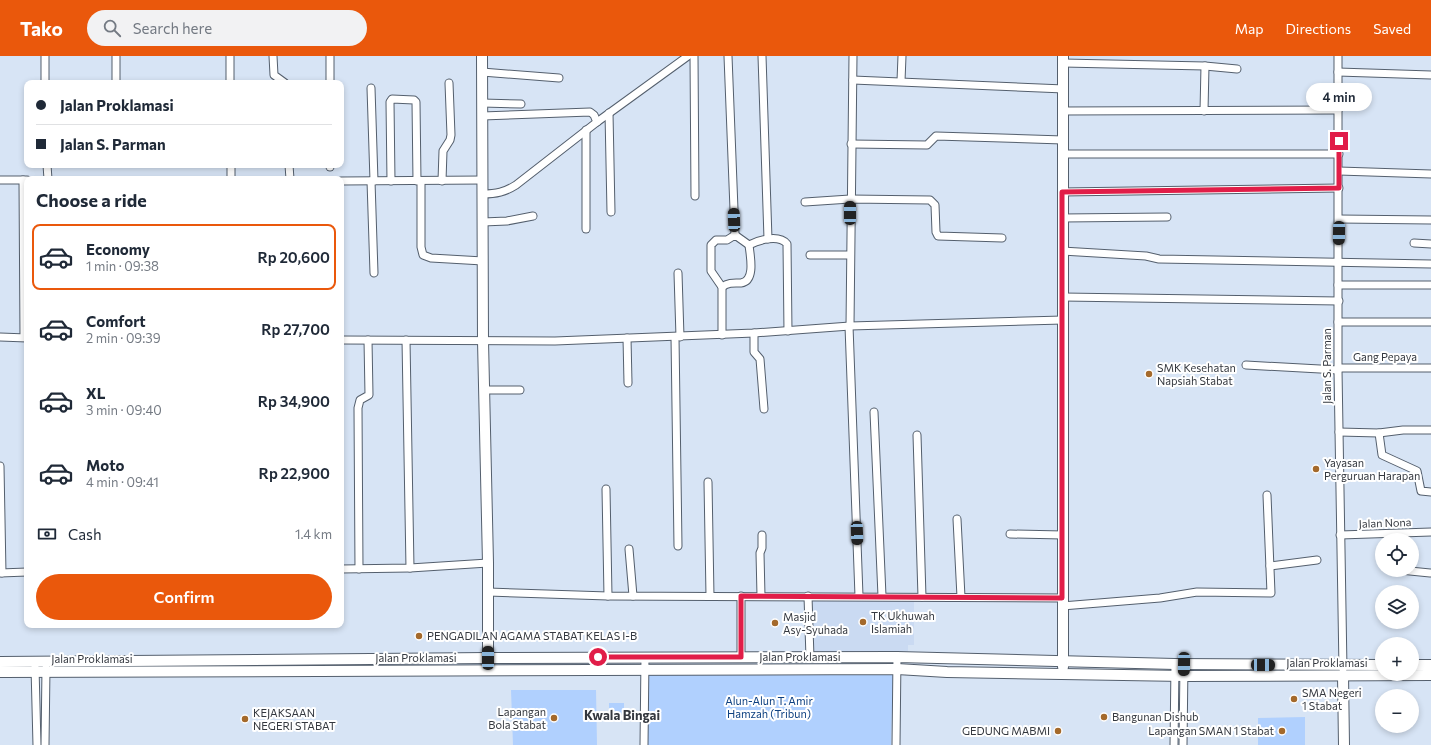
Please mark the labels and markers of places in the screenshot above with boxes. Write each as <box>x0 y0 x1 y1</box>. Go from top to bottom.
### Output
place label: SMK Kesehatan Napsiah Stabat <box>1157 361 1236 387</box>
marker: SMK Kesehatan Napsiah Stabat <box>1144 369 1154 379</box>
place label: Yayasan Perguruan Harapan <box>1324 456 1420 482</box>
marker: Yayasan Perguruan Harapan <box>1311 464 1321 474</box>
place label: TK Ukhuwah Islamiah <box>871 609 935 635</box>
place label: Masjid Asy-Syuhada <box>783 610 848 636</box>
marker: TK Ukhuwah Islamiah <box>858 617 868 627</box>
marker: Masjid Asy-Syuhada <box>770 618 780 628</box>
place label: PENGADILAN AGAMA STABAT KELAS I-B <box>427 629 637 642</box>
marker: PENGADILAN AGAMA STABAT KELAS I-B <box>414 631 424 641</box>
place label: SMA Negeri 1 Stabat <box>1302 686 1362 712</box>
marker: SMA Negeri 1 Stabat <box>1289 694 1299 704</box>
place label: Lapangan Bola Stabat <box>488 705 546 731</box>
place label: KEJAKSAAN NEGERI STABAT <box>253 706 336 732</box>
place label: Bangunan Dishub <box>1112 710 1199 723</box>
marker: Bangunan Dishub <box>1099 712 1109 722</box>
marker: Lapangan Bola Stabat <box>549 713 559 723</box>
marker: KEJAKSAAN NEGERI STABAT <box>240 714 250 724</box>
place label: GEDUNG MABMI <box>962 724 1050 737</box>
place label: Lapangan SMAN 1 Stabat <box>1148 724 1274 737</box>
marker: GEDUNG MABMI <box>1053 726 1063 736</box>
marker: Lapangan SMAN 1 Stabat <box>1277 726 1287 736</box>

